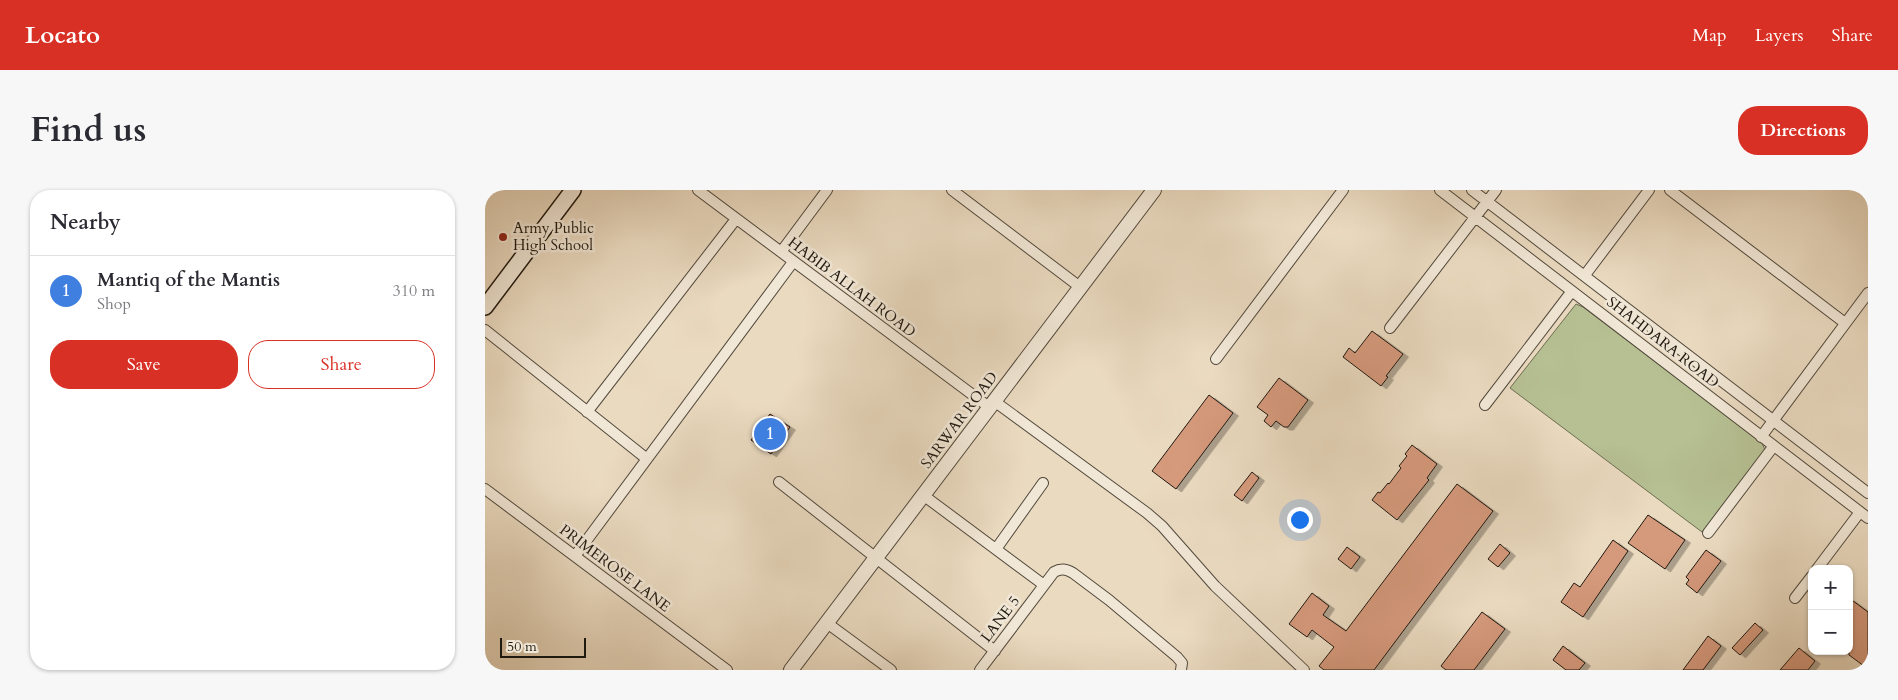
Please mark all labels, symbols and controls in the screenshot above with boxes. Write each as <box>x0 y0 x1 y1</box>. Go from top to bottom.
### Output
text: Locato <box>25 19 100 52</box>
text: Map <box>1692 23 1727 48</box>
text: Layers <box>1755 23 1804 48</box>
text: Share <box>1832 23 1873 48</box>
text: Find us <box>30 106 146 154</box>
button: Directions <box>1738 106 1868 155</box>
text: Nearby <box>50 208 121 237</box>
place label: Army Public High School <box>513 218 594 255</box>
marker: Army Public High School <box>497 231 509 243</box>
street label: HABIB ALLAH ROAD <box>784 232 920 342</box>
text: Mantiq of the Mantis <box>97 267 280 293</box>
text: 1 <box>62 280 70 302</box>
text: 310 m <box>393 280 435 302</box>
street label: SHAHDARA ROAD <box>1603 292 1723 392</box>
text: Shop <box>97 293 131 315</box>
button: Save <box>50 340 238 389</box>
button: Share <box>248 340 435 389</box>
street label: SARWAR ROAD <box>916 367 1002 473</box>
pin: 1 <box>754 415 786 453</box>
your location <box>1287 507 1313 533</box>
street label: PRIMEROSE LANE <box>556 520 674 616</box>
map controls <box>1808 565 1853 655</box>
button: + <box>1808 565 1853 610</box>
street label: LANE 5 <box>976 592 1024 646</box>
button: − <box>1808 610 1853 655</box>
scale bar <box>500 635 586 658</box>
text: 50 m <box>507 637 537 656</box>

